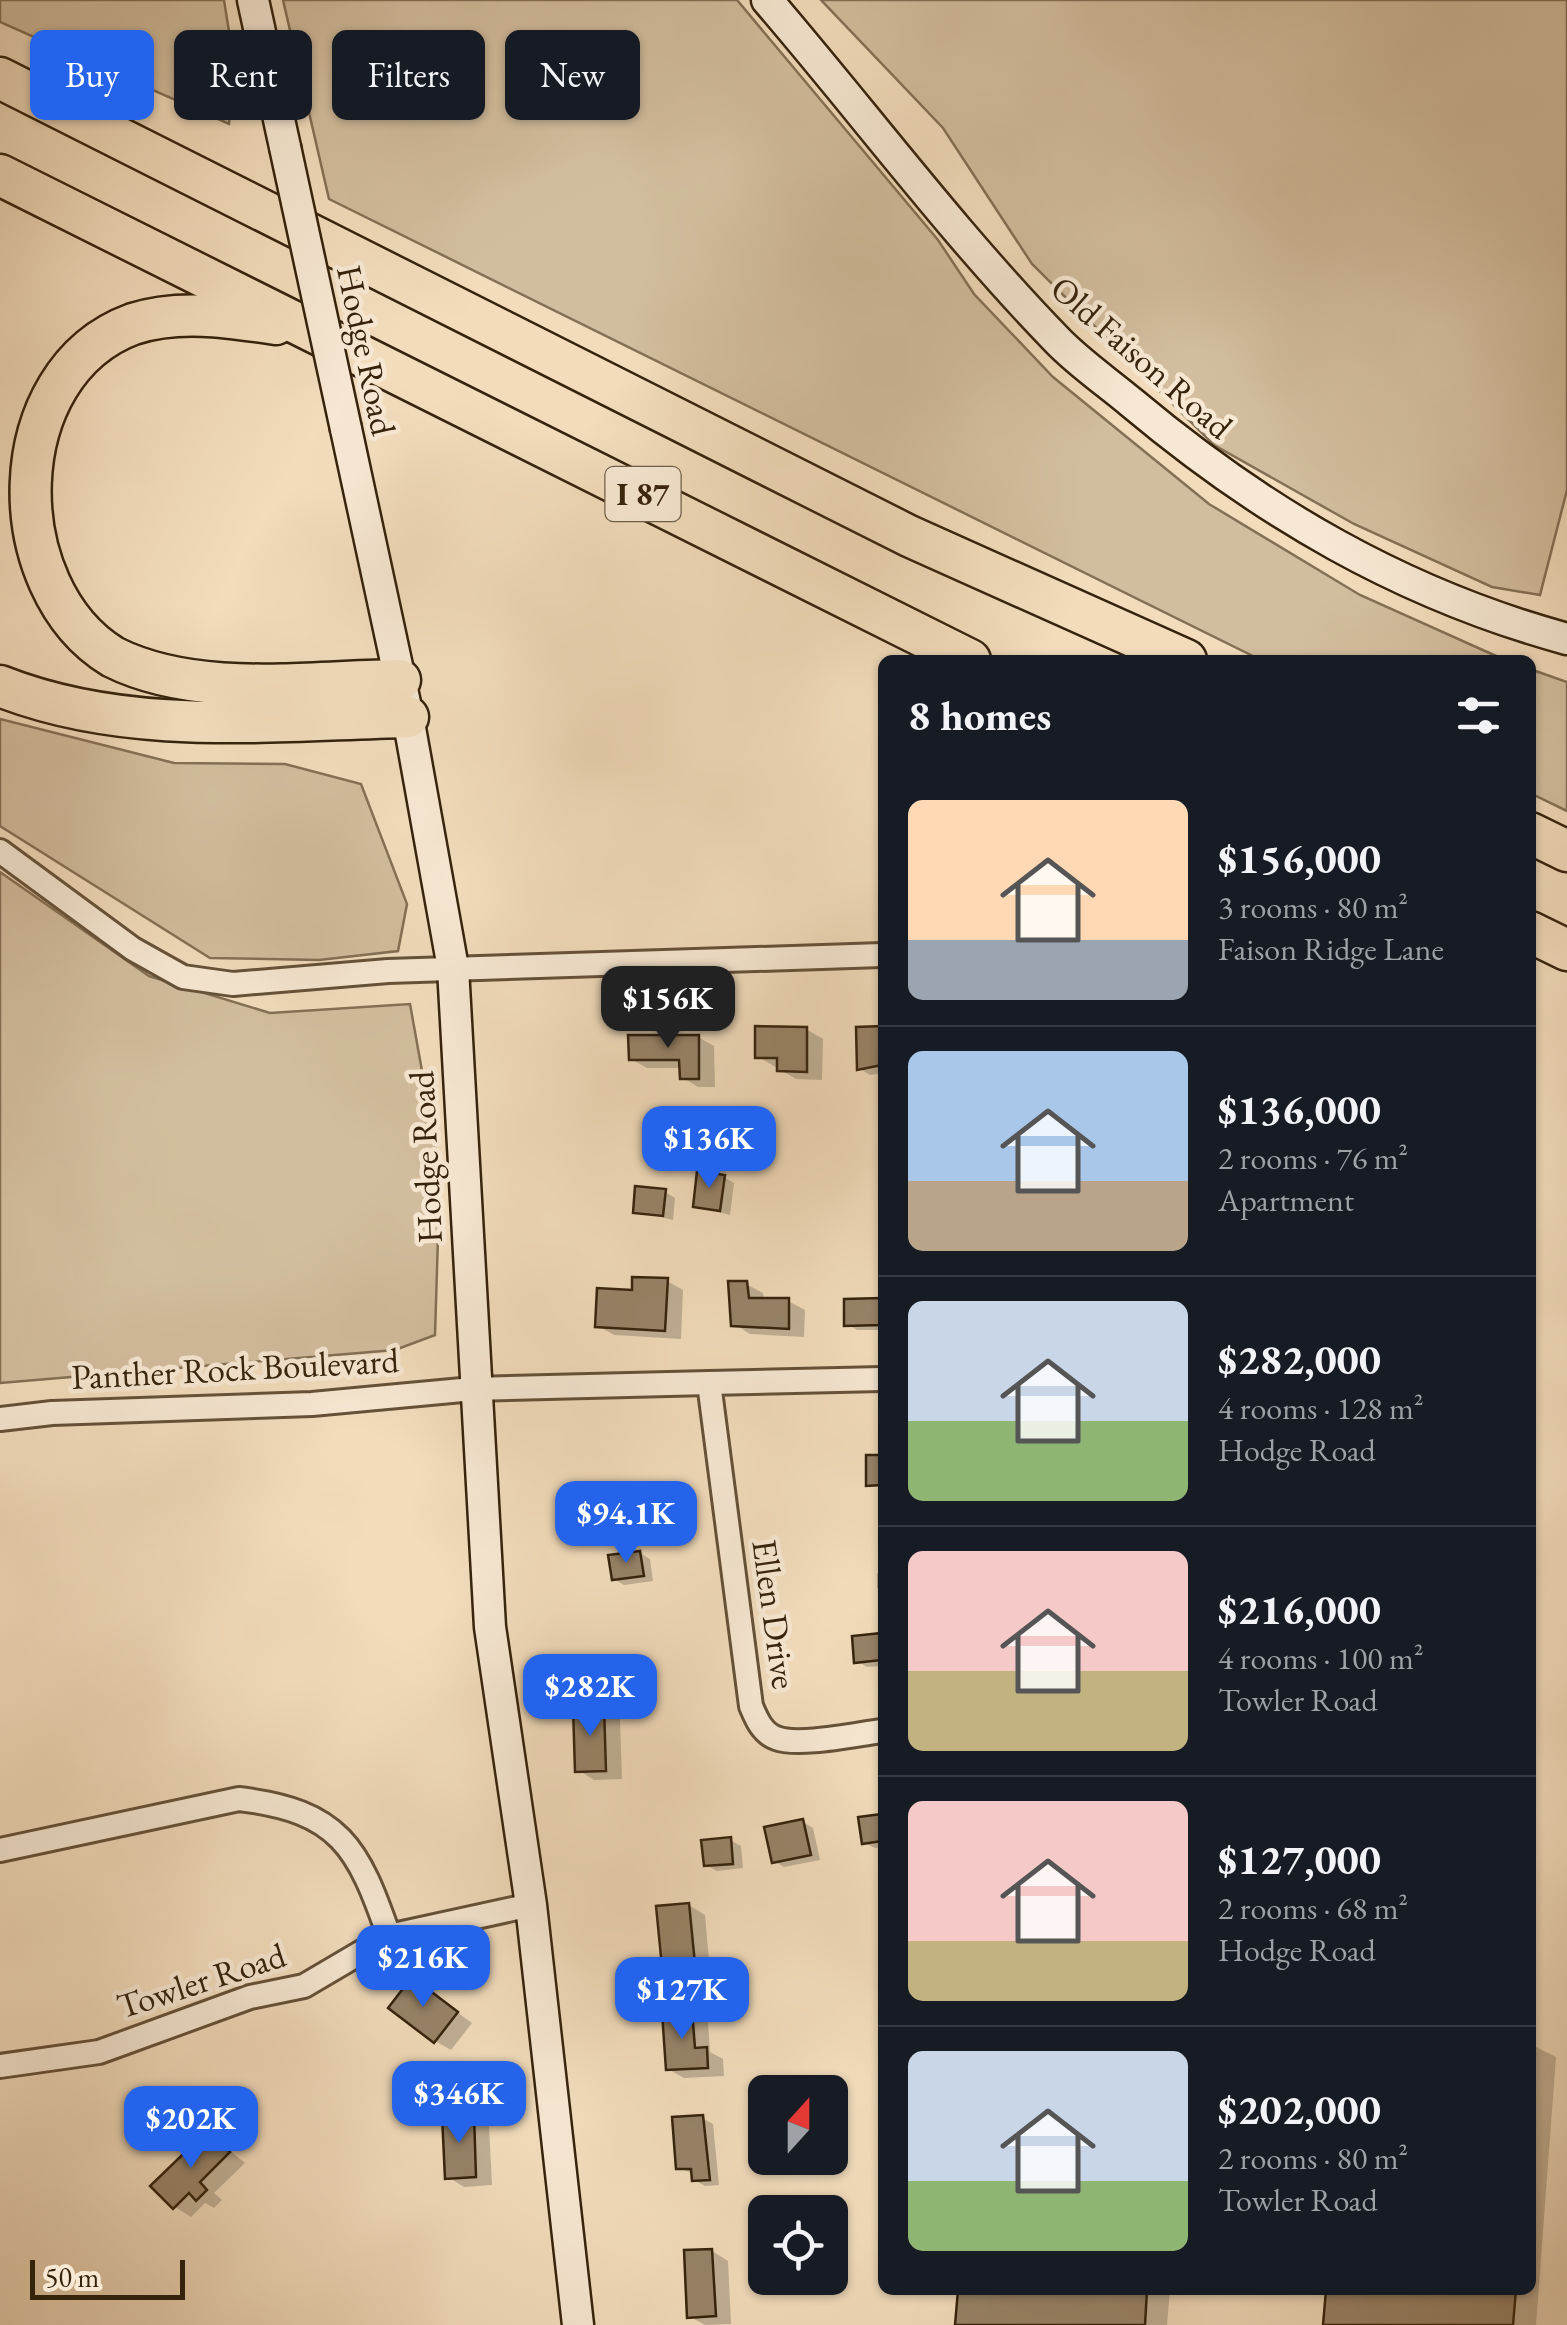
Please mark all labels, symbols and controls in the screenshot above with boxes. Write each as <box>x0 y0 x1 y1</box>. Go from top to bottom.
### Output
chip: Buy <box>30 30 154 120</box>
chip: Rent <box>174 30 312 120</box>
chip: Filters <box>332 30 485 120</box>
chip: New <box>505 30 640 120</box>
street label: Hodge Road <box>327 261 407 439</box>
street label: Old Faison Road <box>1042 266 1242 448</box>
road number: I 87 <box>606 467 680 521</box>
text: 8 homes <box>908 688 1051 743</box>
icon: filters <box>1451 688 1506 743</box>
text: $156,000 <box>1218 831 1381 886</box>
icon: home <box>988 840 1108 960</box>
text: 3 rooms · 80 m² <box>1218 886 1408 928</box>
text: Faison Ridge Lane <box>1218 928 1444 970</box>
pin: $156K <box>598 966 738 1051</box>
text: $156K <box>623 977 713 1019</box>
street label: Hodge Road <box>398 1069 452 1244</box>
text: $136,000 <box>1218 1082 1381 1137</box>
icon: home <box>988 1091 1108 1211</box>
pin: $136K <box>639 1106 779 1191</box>
text: $136K <box>664 1117 754 1159</box>
text: 2 rooms · 76 m² <box>1218 1137 1408 1179</box>
text: Apartment <box>1218 1179 1354 1221</box>
text: $282,000 <box>1218 1332 1381 1387</box>
street label: Panther Rock Boulevard <box>70 1337 400 1399</box>
icon: home <box>988 1341 1108 1461</box>
text: 4 rooms · 128 m² <box>1218 1387 1424 1429</box>
text: Hodge Road <box>1218 1429 1376 1471</box>
pin: $94.1K <box>545 1481 707 1566</box>
text: $94.1K <box>577 1492 675 1534</box>
street label: Ellen Drive <box>742 1536 808 1692</box>
text: $216,000 <box>1218 1582 1381 1637</box>
icon: home <box>988 1591 1108 1711</box>
text: 4 rooms · 100 m² <box>1218 1637 1424 1679</box>
pin: $282K <box>520 1654 660 1739</box>
text: $282K <box>545 1665 635 1707</box>
text: Towler Road <box>1218 1679 1378 1721</box>
text: $127,000 <box>1218 1832 1381 1887</box>
icon: home <box>988 1841 1108 1961</box>
text: 2 rooms · 68 m² <box>1218 1887 1408 1929</box>
pin: $216K <box>353 1925 493 2010</box>
text: Hodge Road <box>1218 1929 1376 1971</box>
street label: Towler Road <box>111 1932 291 2028</box>
text: $216K <box>378 1936 468 1978</box>
pin: $127K <box>612 1957 752 2042</box>
text: $127K <box>637 1968 727 2010</box>
pin: $346K <box>389 2061 529 2146</box>
text: $346K <box>414 2072 504 2114</box>
north arrow <box>748 2075 848 2175</box>
map controls <box>748 2075 848 2295</box>
text: $202,000 <box>1218 2082 1381 2137</box>
pin: $202K <box>121 2086 261 2171</box>
icon: home <box>988 2091 1108 2211</box>
text: $202K <box>146 2097 236 2139</box>
text: 2 rooms · 80 m² <box>1218 2137 1408 2179</box>
text: Towler Road <box>1218 2179 1378 2221</box>
button: locate <box>748 2195 848 2295</box>
scale bar <box>30 2255 185 2300</box>
text: 50 m <box>45 2259 99 2295</box>

